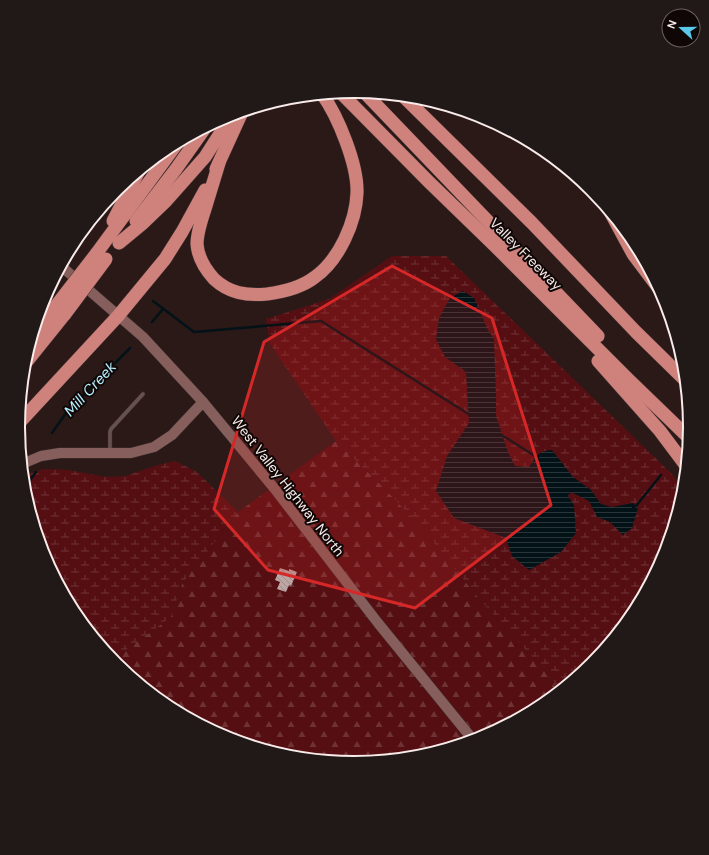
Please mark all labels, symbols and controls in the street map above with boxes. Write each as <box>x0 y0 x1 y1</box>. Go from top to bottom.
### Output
north arrow <box>661 8 701 48</box>
text: N <box>664 18 680 31</box>
street label: Valley Freeway <box>486 214 566 294</box>
water label: Mill Creek <box>59 357 121 421</box>
street label: West Valley Highway North <box>228 412 348 560</box>

